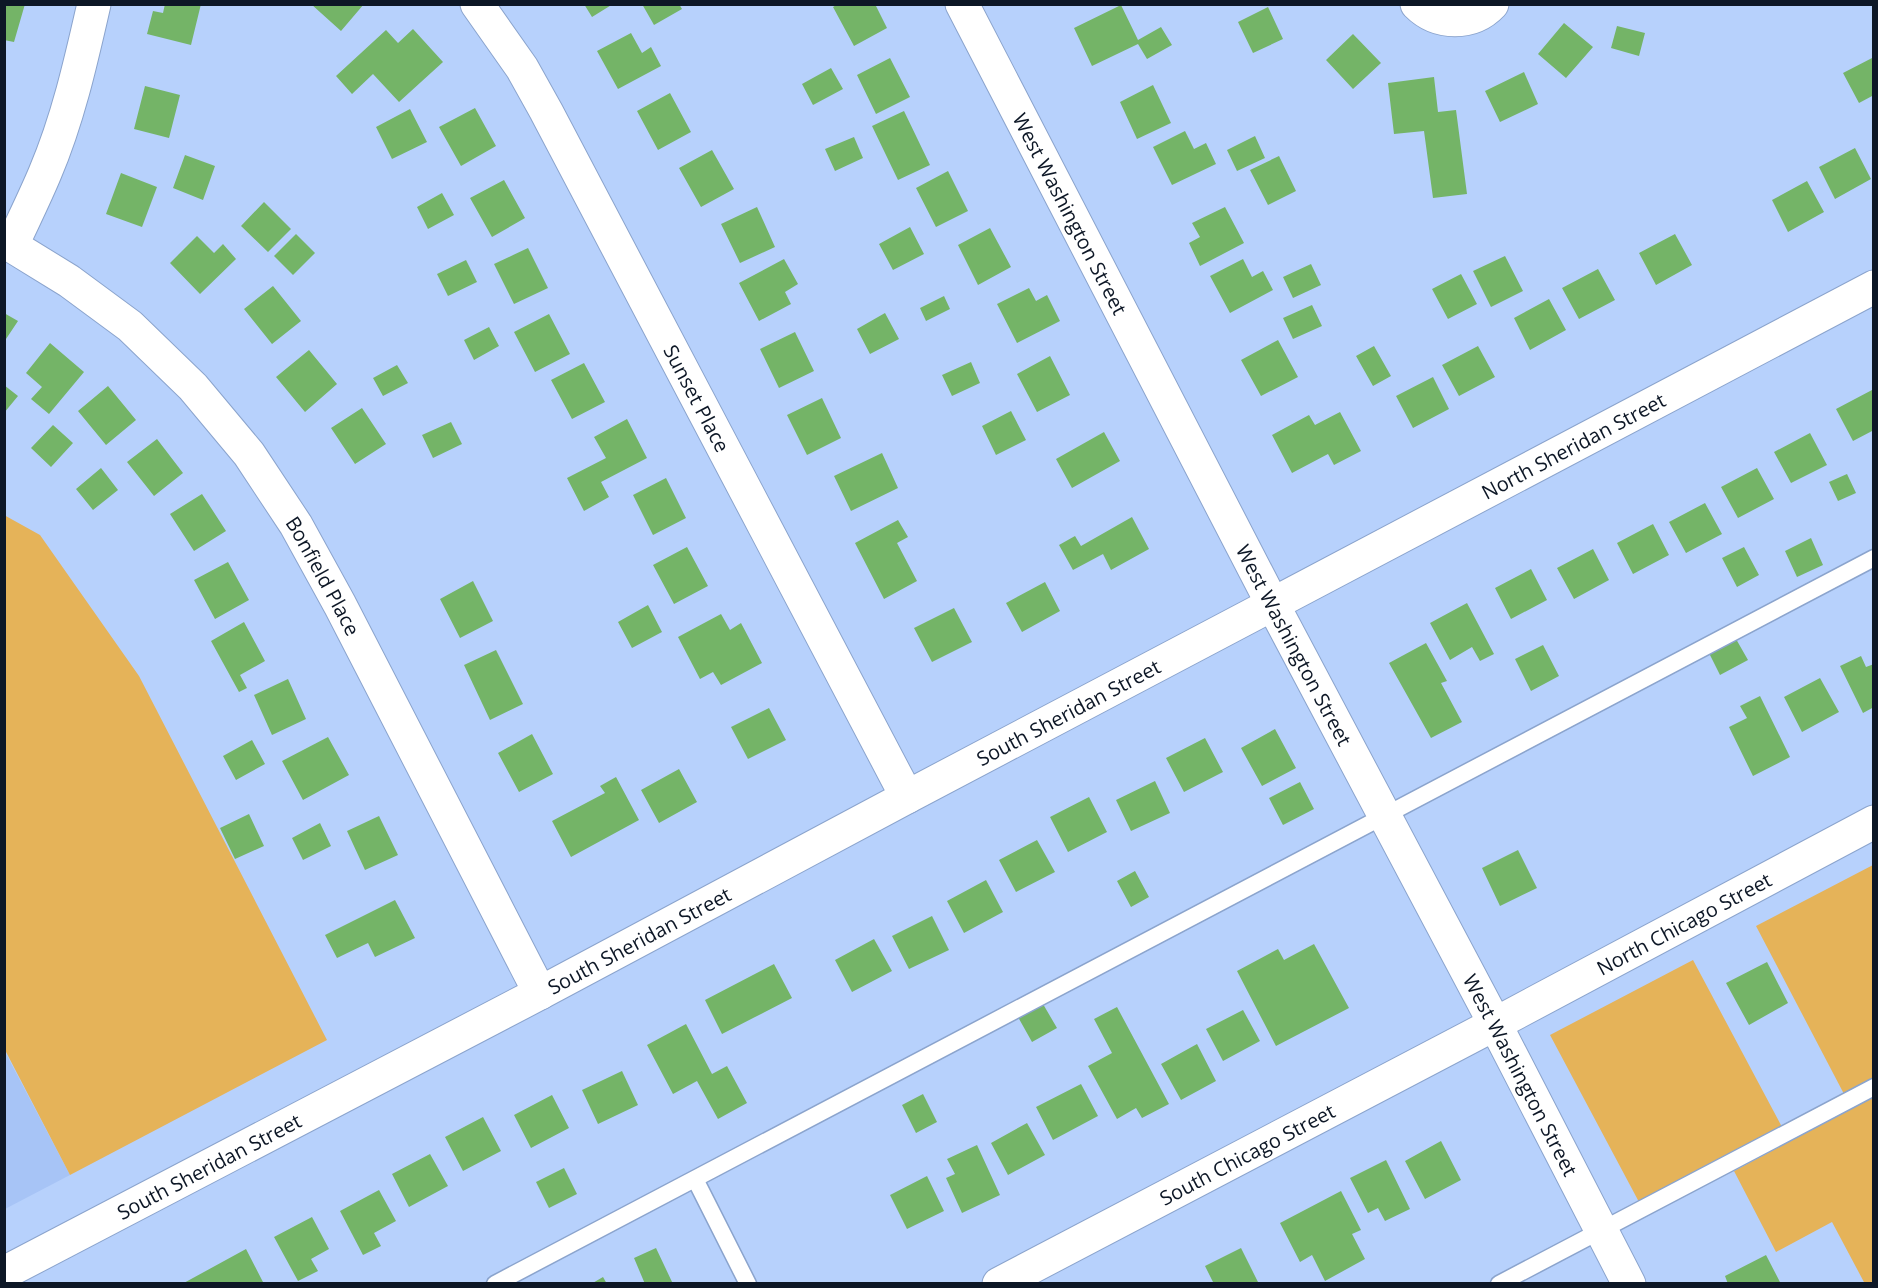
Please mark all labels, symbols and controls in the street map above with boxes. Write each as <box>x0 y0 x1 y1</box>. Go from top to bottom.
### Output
street label: West Washington Street <box>1007 108 1134 319</box>
street label: Sunset Place <box>658 340 736 457</box>
street label: North Sheridan Street <box>1477 386 1670 505</box>
street label: Bonfield Place <box>280 511 367 640</box>
street label: West Washington Street <box>1230 540 1359 750</box>
street label: South Sheridan Street <box>972 652 1165 772</box>
street label: North Chicago Street <box>1592 866 1776 981</box>
street label: South Sheridan Street <box>543 880 736 1000</box>
street label: West Washington Street <box>1457 969 1584 1180</box>
street label: South Chicago Street <box>1155 1097 1339 1211</box>
street label: South Sheridan Street <box>112 1107 306 1225</box>

